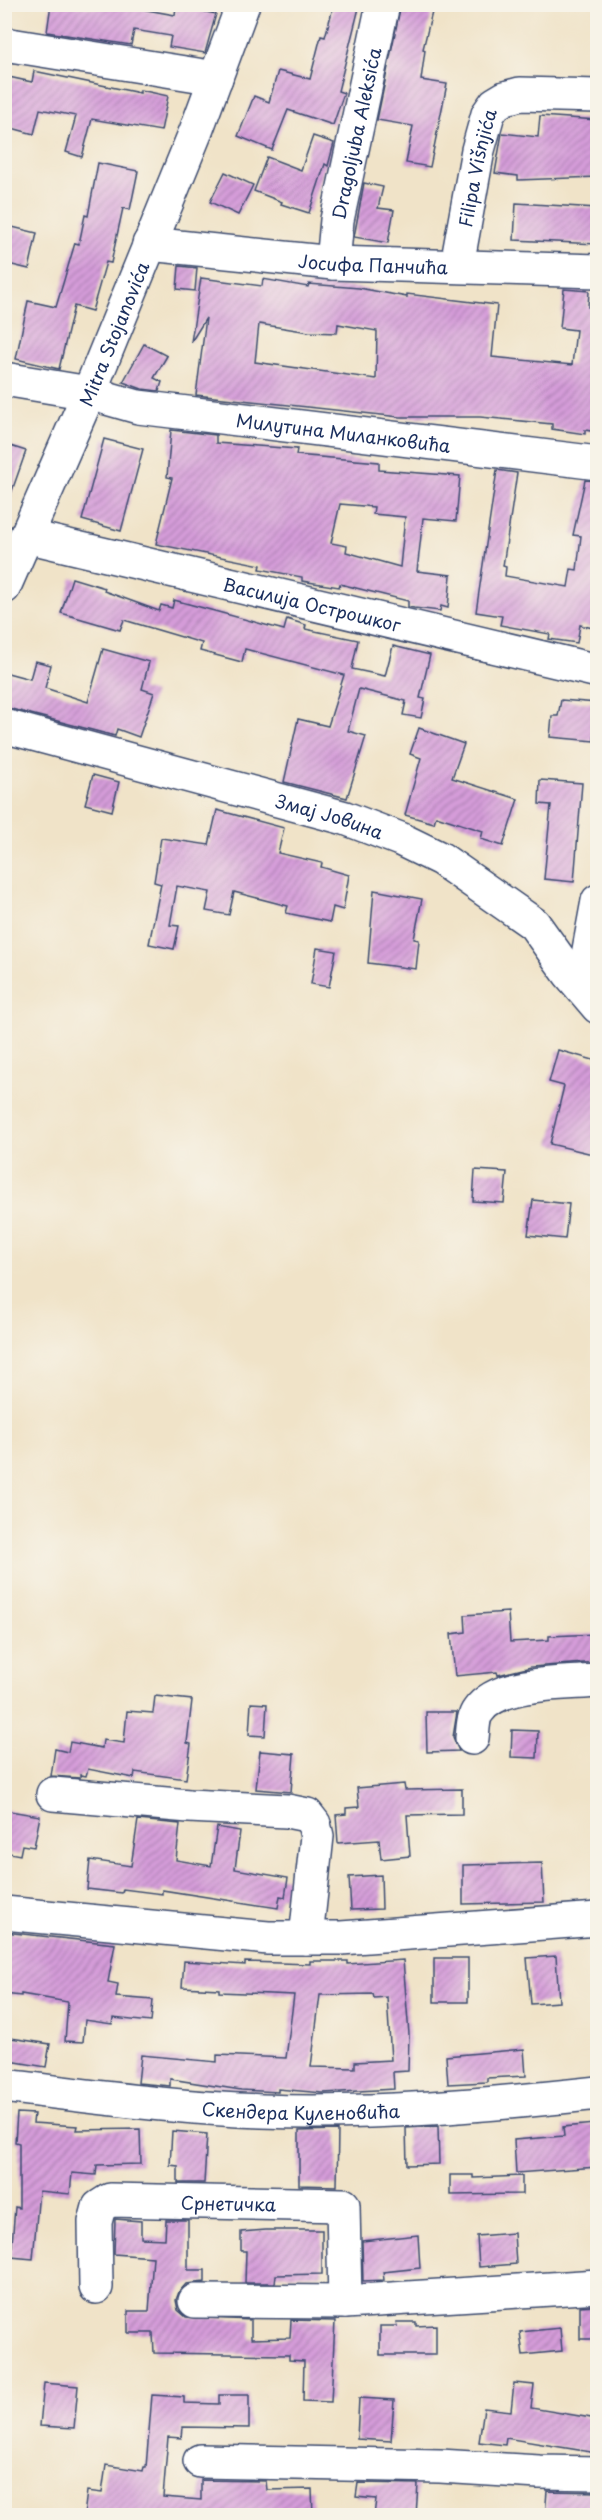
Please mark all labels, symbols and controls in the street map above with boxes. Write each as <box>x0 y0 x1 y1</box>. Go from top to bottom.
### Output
street label: Dragoljuba Aleksića <box>324 44 387 222</box>
street label: Filipa Višnjića <box>451 105 503 229</box>
street label: Јосифа Панчића <box>297 246 449 280</box>
street label: Mitra Stojanovića <box>71 256 155 410</box>
street label: Милутина Миланковића <box>235 406 453 459</box>
street label: Василија Острошког <box>221 570 405 638</box>
street label: Змај Јовина <box>273 787 388 845</box>
street label: Скендера Куленовића <box>201 2094 401 2125</box>
street label: Срнетичка <box>180 2188 277 2217</box>

